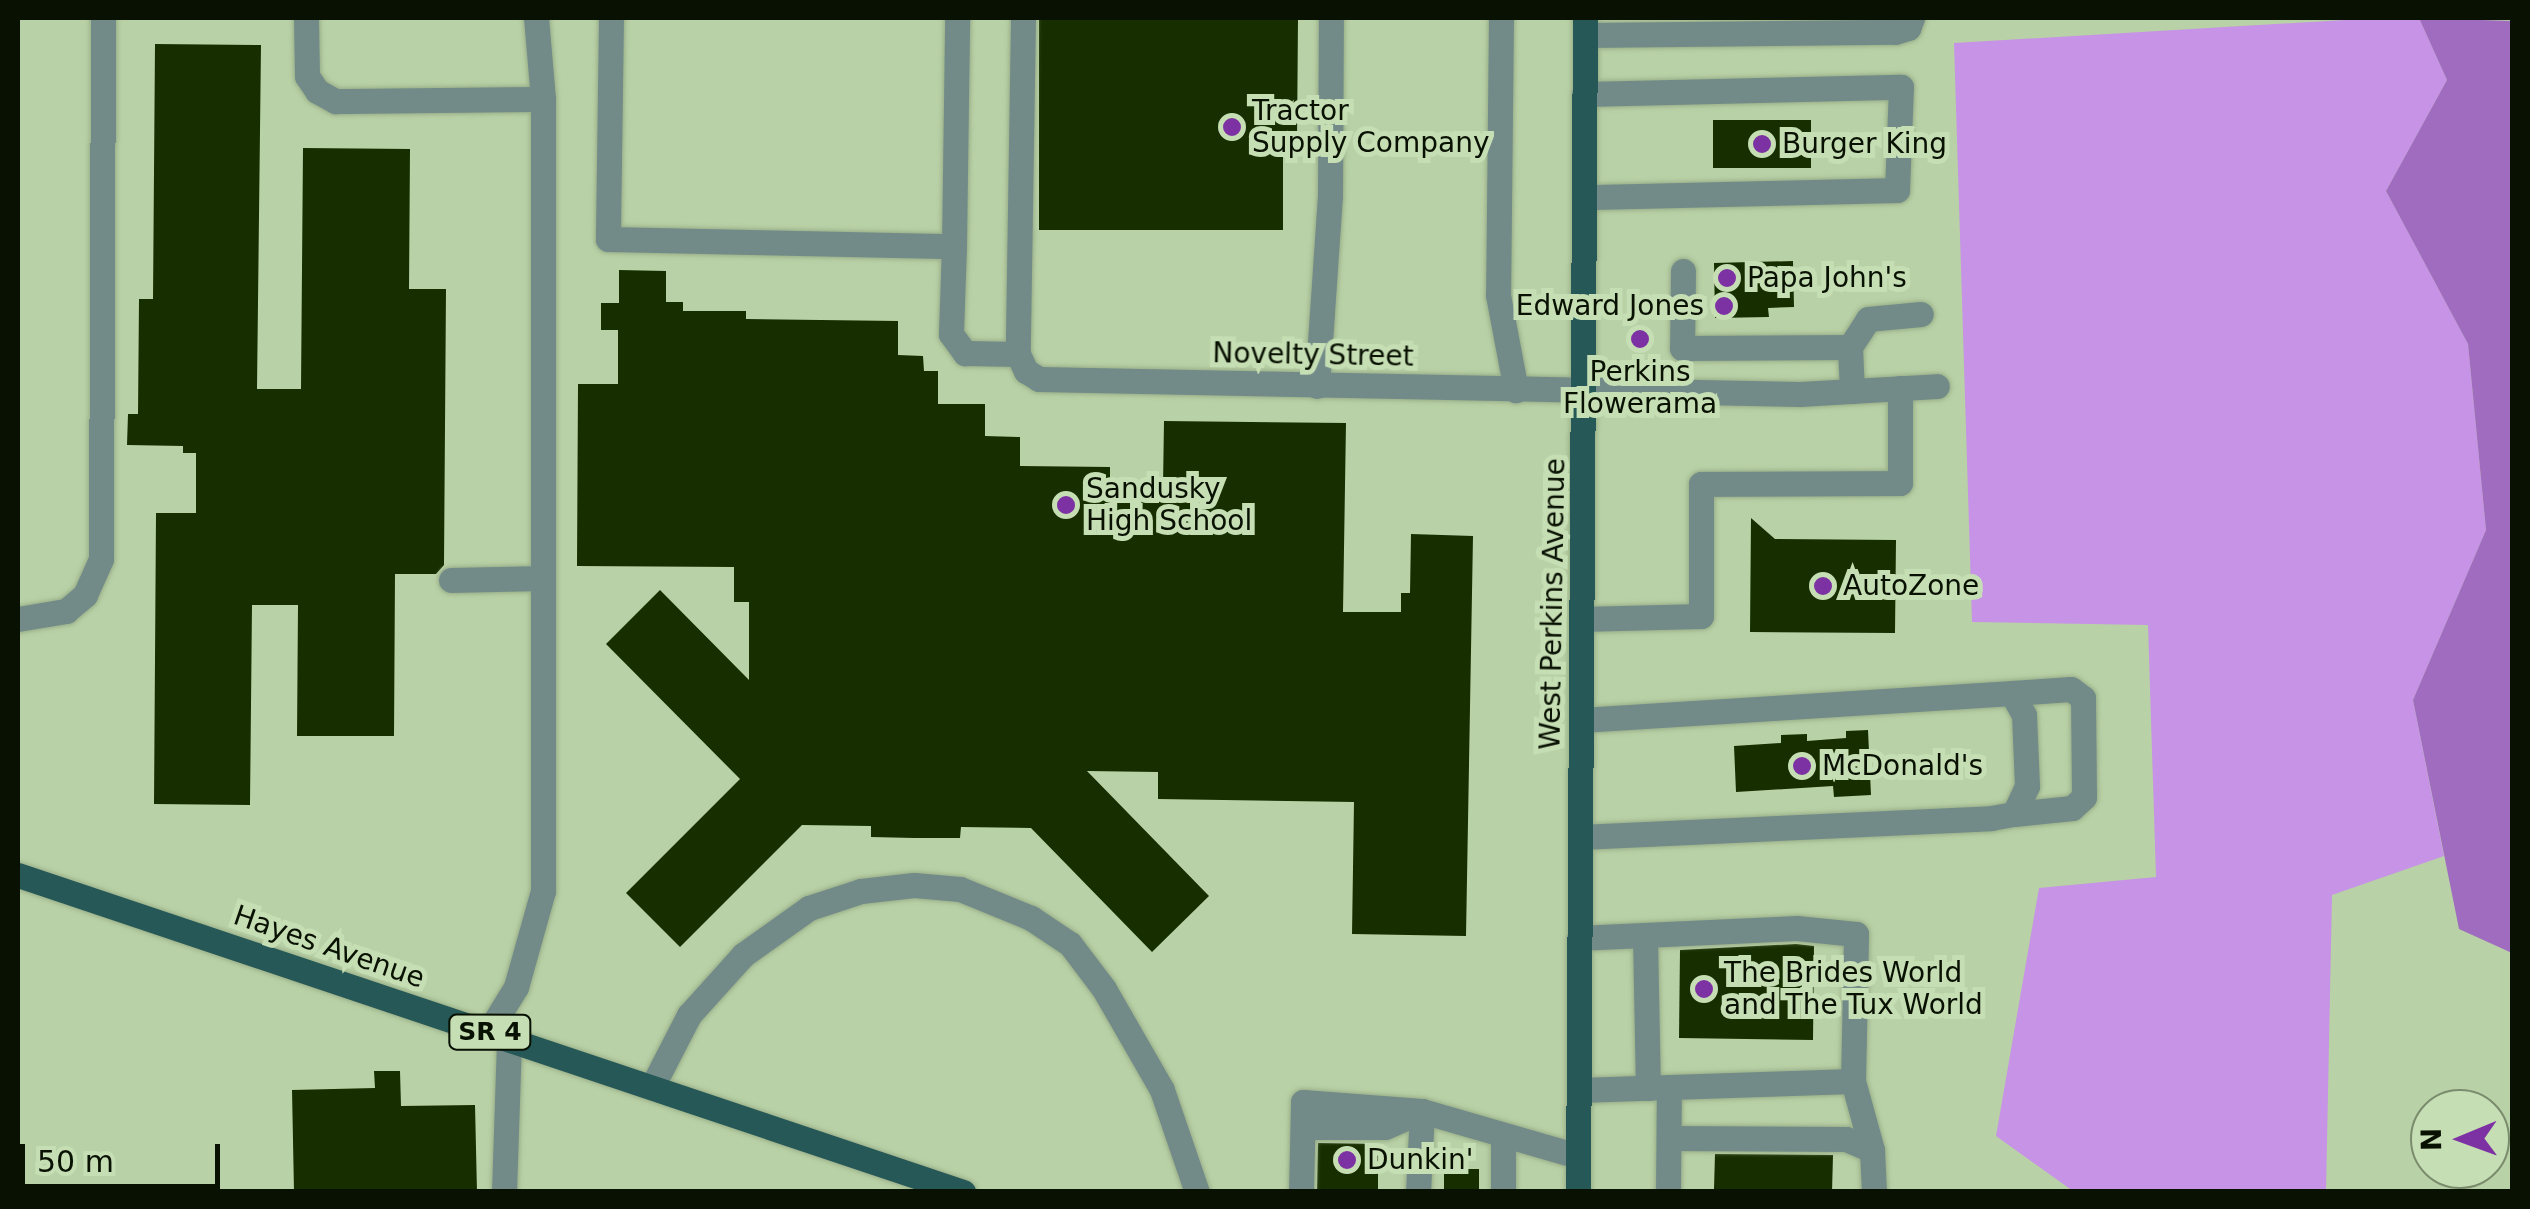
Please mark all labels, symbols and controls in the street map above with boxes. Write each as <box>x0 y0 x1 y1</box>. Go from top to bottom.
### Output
place label: Tractor Supply Company <box>1252 94 1490 160</box>
marker: Tractor Supply Company <box>1221 116 1243 138</box>
place label: Burger King <box>1782 127 1947 161</box>
marker: Burger King <box>1751 133 1773 155</box>
place label: Papa John's <box>1747 261 1907 295</box>
marker: Papa John's <box>1716 267 1738 289</box>
place label: Edward Jones <box>1516 289 1704 323</box>
marker: Edward Jones <box>1713 295 1735 317</box>
marker: Perkins Flowerama <box>1629 328 1651 350</box>
street label: Novelty Street <box>1212 336 1414 374</box>
place label: Perkins Flowerama <box>1563 355 1717 421</box>
street label: West Perkins Avenue <box>1534 458 1572 750</box>
place label: Sandusky High School <box>1086 472 1252 538</box>
marker: Sandusky High School <box>1055 494 1077 516</box>
place label: AutoZone <box>1843 569 1979 603</box>
marker: AutoZone <box>1812 575 1834 597</box>
place label: McDonald's <box>1822 749 1983 783</box>
marker: McDonald's <box>1791 755 1813 777</box>
street label: Hayes Avenue <box>229 899 429 995</box>
place label: The Brides World and The Tux World <box>1724 956 1983 1022</box>
marker: The Brides World and The Tux World <box>1693 978 1715 1000</box>
road number: SR 4 <box>448 1012 532 1052</box>
north arrow <box>2410 1089 2510 1189</box>
scale bar <box>25 1124 225 1186</box>
text: N <box>2415 1127 2448 1152</box>
place label: Dunkin' <box>1367 1143 1473 1177</box>
text: 50 m <box>37 1144 114 1179</box>
marker: Dunkin' <box>1336 1149 1358 1171</box>

